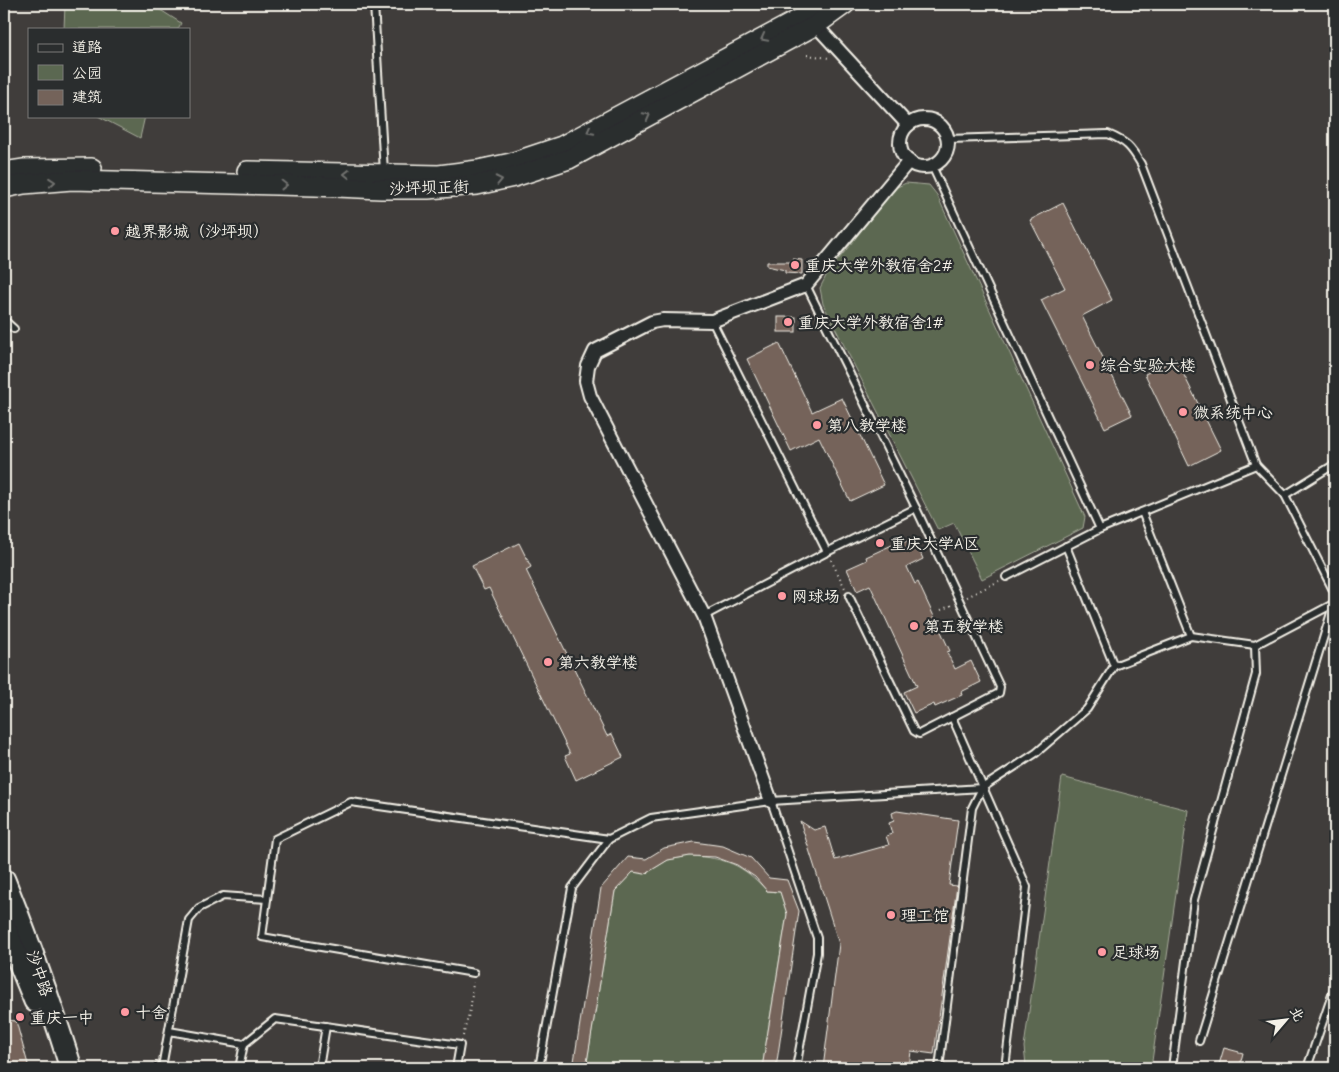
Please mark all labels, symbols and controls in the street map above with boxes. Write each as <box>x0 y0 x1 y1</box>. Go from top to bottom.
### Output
legend <box>28 28 190 118</box>
one-way arrow <box>760 32 769 42</box>
text: 道路 <box>72 38 102 56</box>
text: 公园 <box>72 64 102 82</box>
text: 建筑 <box>72 88 102 106</box>
one-way arrow <box>642 113 651 123</box>
one-way arrow <box>586 125 595 135</box>
one-way arrow <box>343 168 351 179</box>
one-way arrow <box>494 176 503 186</box>
one-way arrow <box>48 177 56 188</box>
street label: 沙坪坝正街 <box>389 178 469 198</box>
one-way arrow <box>281 180 289 190</box>
place label: 越界影城（沙坪坝） <box>125 223 269 241</box>
marker: 越界影城（沙坪坝） <box>109 225 121 237</box>
place label: 重庆大学外教宿舍2# <box>805 257 953 275</box>
marker: 重庆大学外教宿舍2# <box>789 259 801 271</box>
place label: 重庆大学外教宿舍1# <box>798 314 944 332</box>
marker: 重庆大学外教宿舍1# <box>782 316 794 328</box>
place label: 综合实验大楼 <box>1100 357 1196 375</box>
marker: 综合实验大楼 <box>1084 359 1096 371</box>
place label: 微系统中心 <box>1193 404 1273 422</box>
marker: 微系统中心 <box>1177 406 1189 418</box>
place label: 第八教学楼 <box>827 417 907 435</box>
marker: 第八教学楼 <box>811 419 823 431</box>
place label: 重庆大学A区 <box>890 535 979 553</box>
marker: 重庆大学A区 <box>874 537 886 549</box>
place label: 网球场 <box>792 588 840 606</box>
marker: 网球场 <box>776 590 788 602</box>
place label: 第五教学楼 <box>924 618 1004 636</box>
marker: 第五教学楼 <box>908 620 920 632</box>
place label: 第六教学楼 <box>558 654 638 672</box>
marker: 第六教学楼 <box>542 656 554 668</box>
place label: 理工馆 <box>901 907 949 925</box>
marker: 理工馆 <box>885 909 897 921</box>
place label: 足球场 <box>1112 944 1160 962</box>
marker: 足球场 <box>1096 946 1108 958</box>
street label: 沙中路 <box>23 948 55 999</box>
north arrow <box>1262 994 1312 1044</box>
place label: 十舍 <box>135 1004 167 1022</box>
text: 北 <box>1286 1004 1308 1024</box>
marker: 十舍 <box>119 1006 131 1018</box>
place label: 重庆一中 <box>30 1009 94 1027</box>
marker: 重庆一中 <box>14 1011 26 1023</box>

